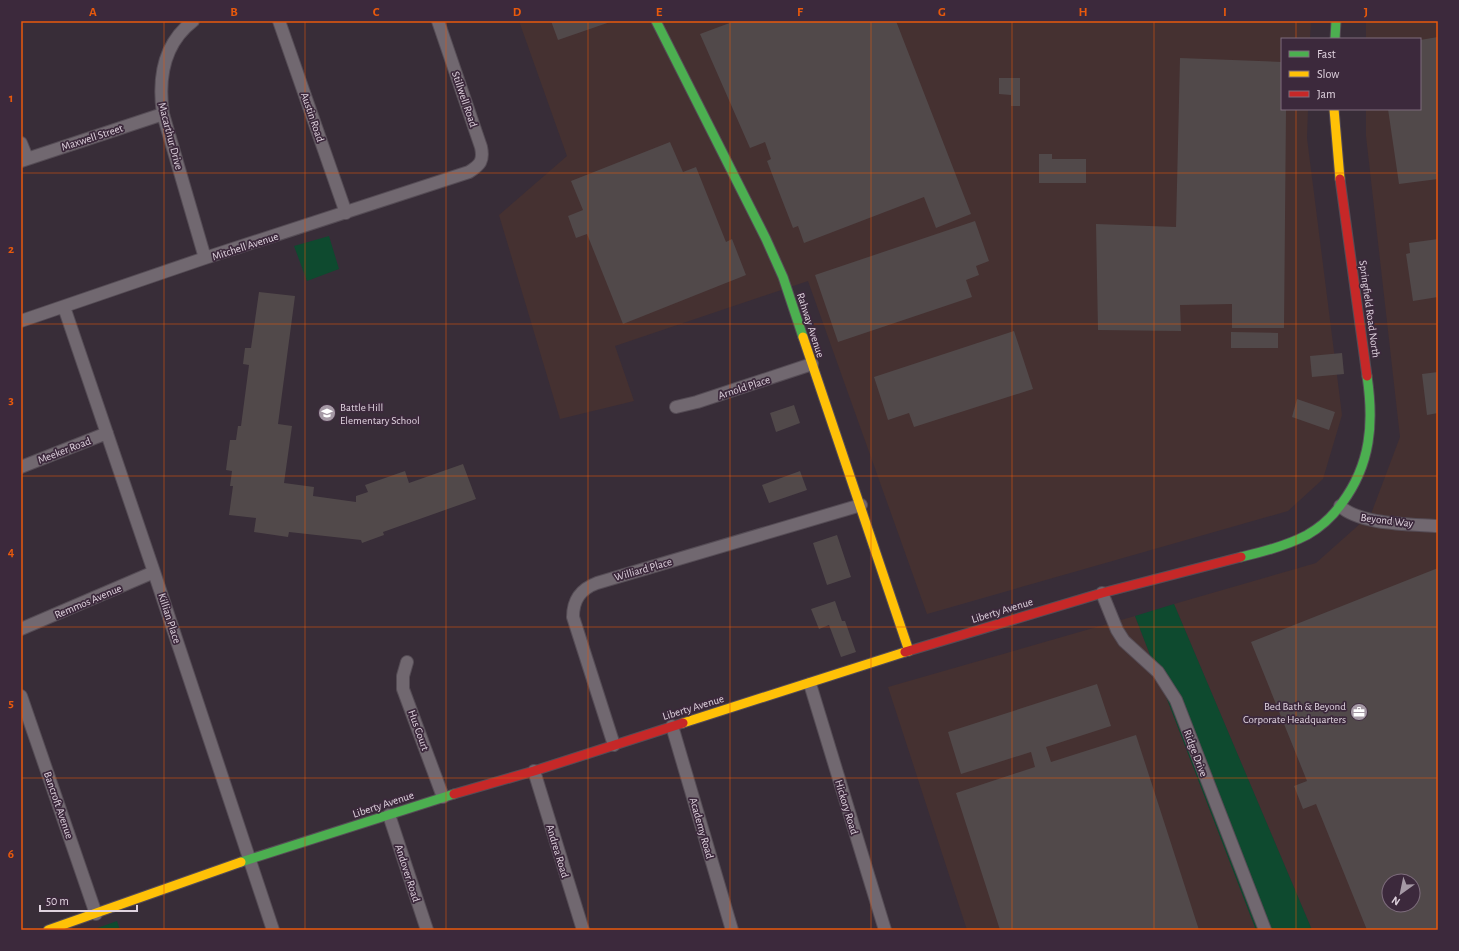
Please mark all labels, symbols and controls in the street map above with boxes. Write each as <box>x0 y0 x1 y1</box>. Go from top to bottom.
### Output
text: A <box>89 6 97 19</box>
text: B <box>230 6 238 19</box>
text: C <box>373 6 380 19</box>
text: D <box>513 6 522 19</box>
text: E <box>656 6 663 19</box>
text: F <box>797 6 804 19</box>
text: G <box>938 6 946 19</box>
text: H <box>1078 6 1088 19</box>
text: I <box>1223 6 1227 19</box>
text: J <box>1364 6 1368 19</box>
legend <box>1281 38 1421 110</box>
text: Fast <box>1317 48 1336 60</box>
text: Slow <box>1317 68 1339 80</box>
street label: Stillwell Road <box>450 70 479 129</box>
text: Jam <box>1317 88 1336 100</box>
street label: Austin Road <box>299 91 326 144</box>
text: 1 <box>9 92 13 105</box>
street label: Macarthur Drive <box>156 101 185 171</box>
street label: Maxwell Street <box>60 122 125 153</box>
street label: Mitchell Avenue <box>211 231 280 262</box>
text: 2 <box>8 243 14 256</box>
street label: Springfield Road North <box>1357 260 1382 359</box>
street label: Rahway Avenue <box>795 291 826 359</box>
street label: Arnold Place <box>717 374 771 401</box>
text: 3 <box>8 394 14 407</box>
place label: Battle Hill Elementary School <box>340 402 420 426</box>
school or university icon: Battle Hill Elementary School <box>317 403 337 423</box>
street label: Meeker Road <box>36 435 92 466</box>
street label: Beyond Way <box>1360 512 1414 529</box>
text: 4 <box>8 546 15 559</box>
street label: Williard Place <box>613 556 673 583</box>
street label: Remmos Avenue <box>53 582 123 621</box>
street label: Killian Place <box>156 592 183 645</box>
street label: Liberty Avenue <box>970 596 1034 625</box>
street label: Liberty Avenue <box>661 693 725 722</box>
text: 5 <box>8 697 14 710</box>
place label: Bed Bath & Beyond Corporate Headquarters <box>1243 701 1346 725</box>
office icon: Bed Bath & Beyond Corporate Headquarters <box>1349 702 1369 722</box>
street label: Hus Court <box>406 708 431 752</box>
street label: Ridge Drive <box>1182 728 1210 778</box>
street label: Bancroft Avenue <box>42 770 75 840</box>
street label: Hickory Road <box>833 778 860 836</box>
street label: Liberty Avenue <box>351 789 415 820</box>
street label: Academy Road <box>688 796 716 860</box>
street label: Andrea Road <box>544 823 571 879</box>
street label: Andover Road <box>393 843 422 904</box>
text: 6 <box>8 848 14 861</box>
north arrow <box>1381 873 1421 913</box>
scale bar <box>40 887 137 913</box>
text: N <box>1390 894 1402 908</box>
text: 50 m <box>46 895 69 907</box>

